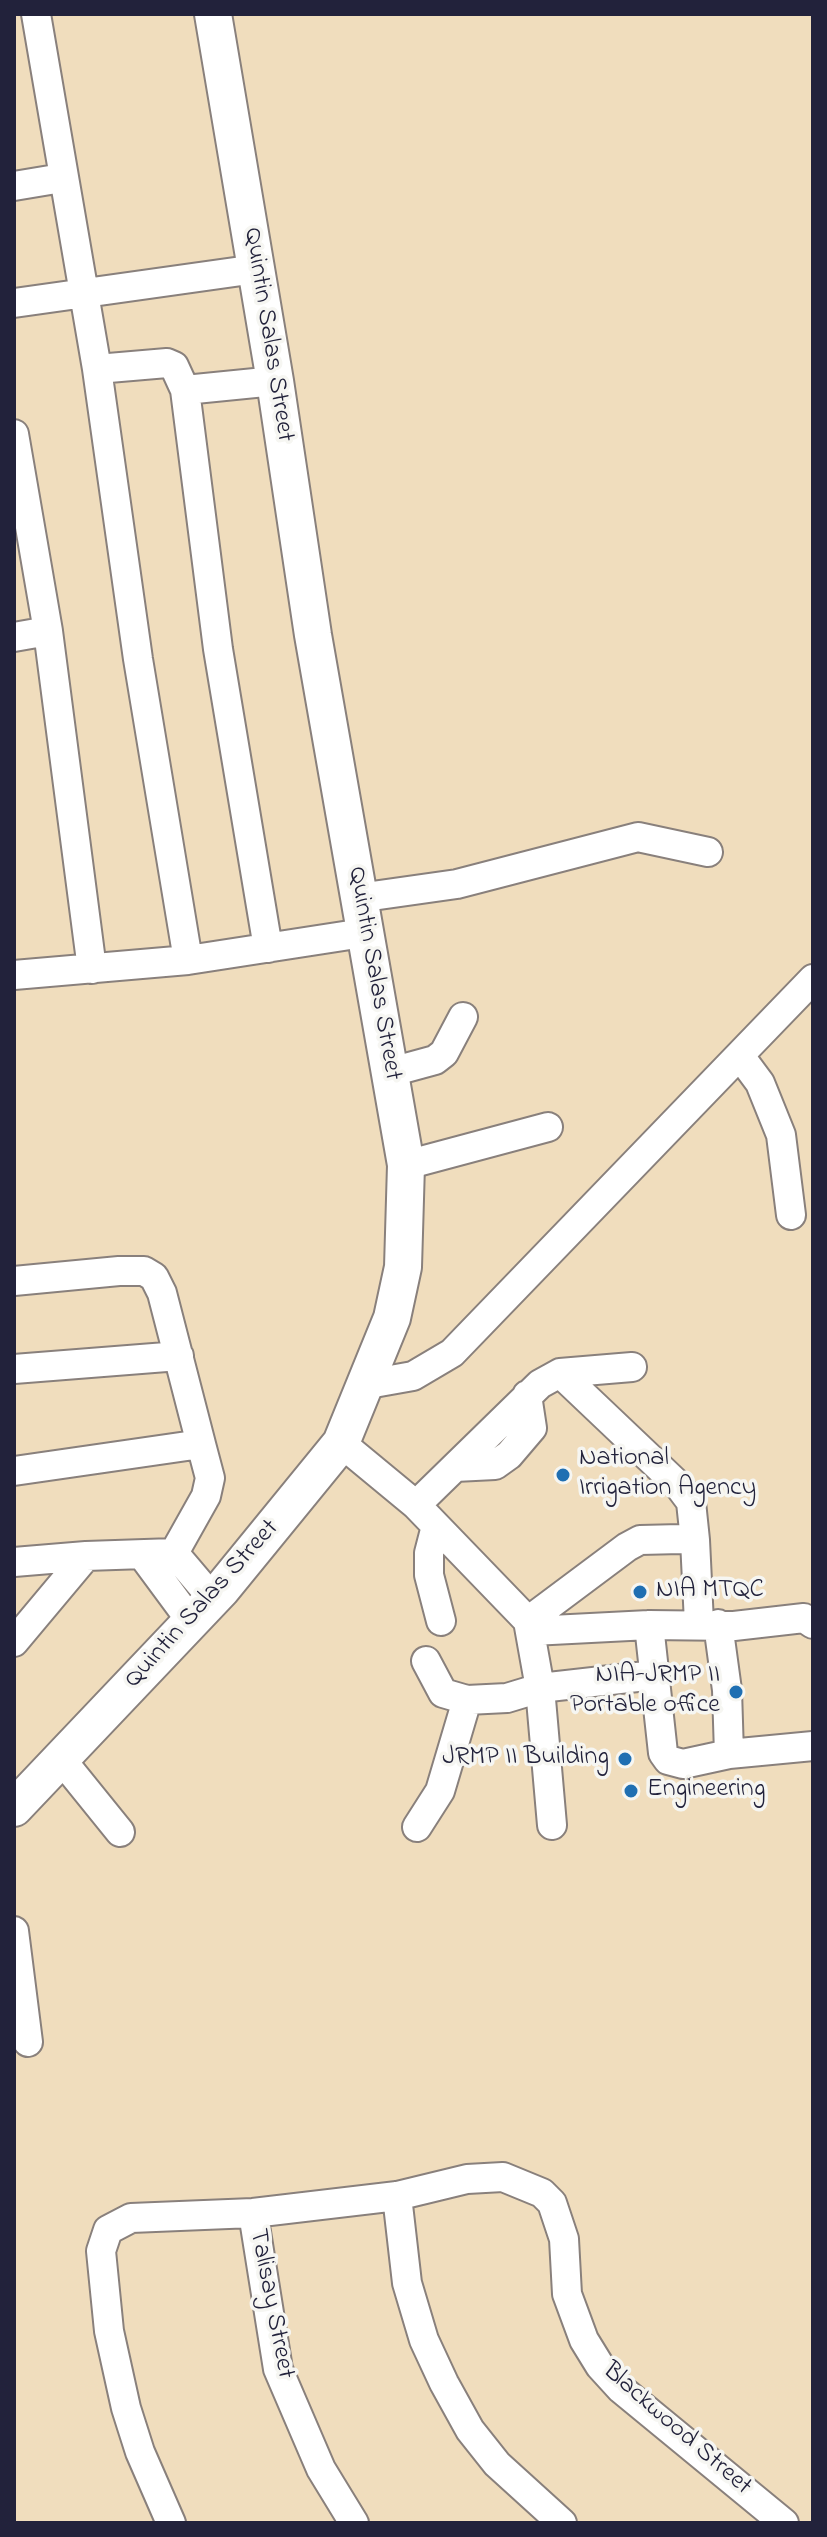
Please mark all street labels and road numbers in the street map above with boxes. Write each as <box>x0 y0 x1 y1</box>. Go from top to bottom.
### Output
street label: Quintin Salas Street <box>235 226 299 444</box>
street label: Quintin Salas Street <box>339 865 407 1083</box>
street label: Quintin Salas Street <box>119 1514 287 1696</box>
street label: Talisay Street <box>240 2227 300 2381</box>
street label: Blackwood Street <box>595 2357 757 2503</box>

